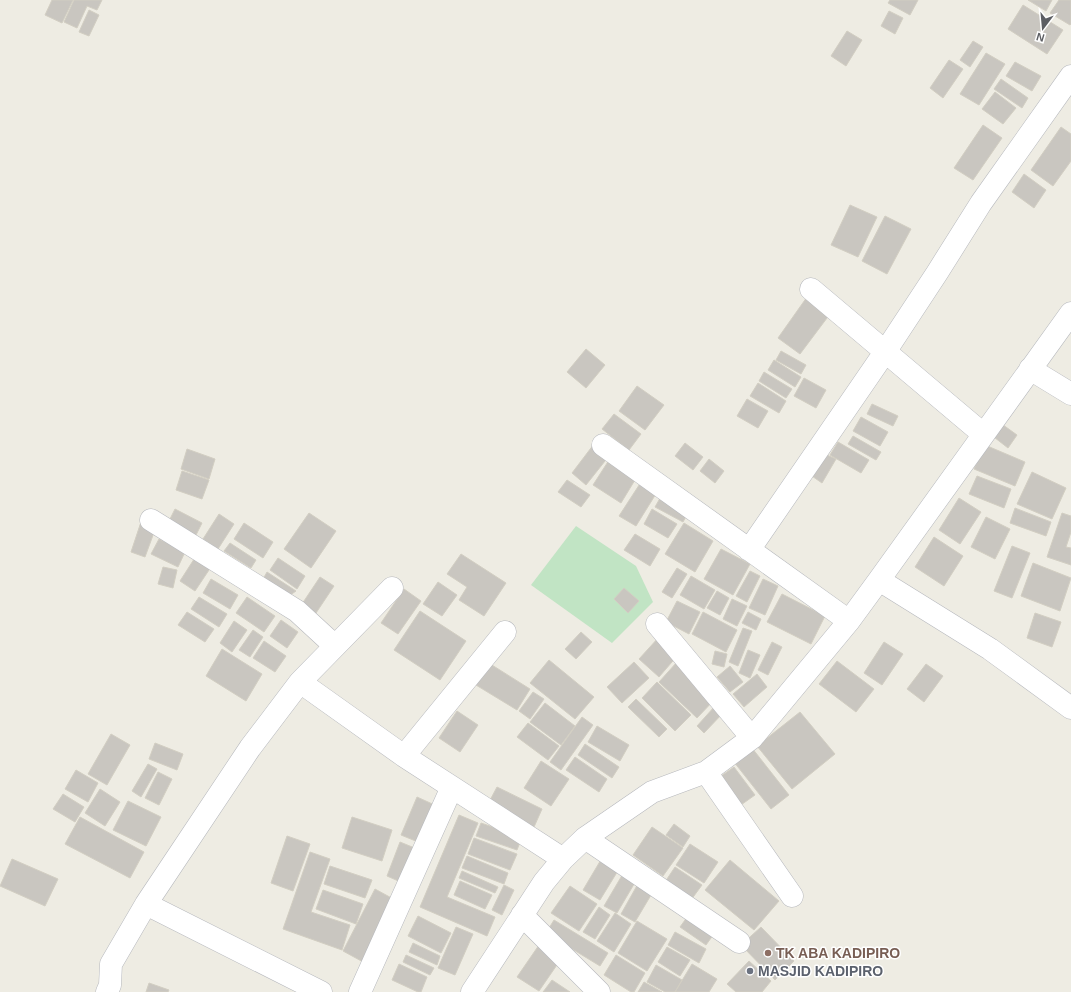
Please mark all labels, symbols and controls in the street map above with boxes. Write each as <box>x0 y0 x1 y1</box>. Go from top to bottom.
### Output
north arrow <box>1023 8 1063 48</box>
text: N <box>1035 31 1046 44</box>
place label: TK ABA KADIPIRO <box>776 945 900 961</box>
marker: TK ABA KADIPIRO <box>763 948 773 958</box>
place label: MASJID KADIPIRO <box>758 963 883 979</box>
marker: MASJID KADIPIRO <box>745 966 755 976</box>

